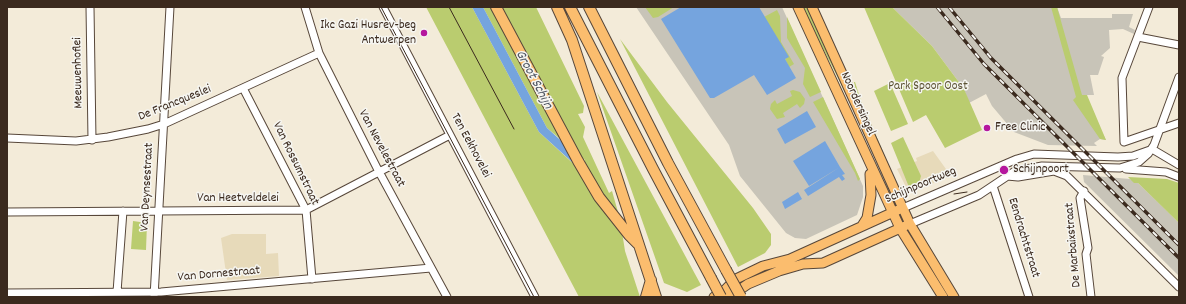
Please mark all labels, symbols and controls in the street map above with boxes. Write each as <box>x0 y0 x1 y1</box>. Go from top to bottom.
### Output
place label: Ikc Gazi Husrev-beg Antwerpen <box>320 18 416 49</box>
marker: Ikc Gazi Husrev-beg Antwerpen <box>419 28 429 38</box>
street label: Meeuwenhoflei <box>71 37 87 109</box>
water label: Groot Schijn <box>511 48 555 112</box>
street label: Noordersingel <box>836 70 878 138</box>
park label: Park Spoor Oost <box>888 79 968 95</box>
street label: De Francqueslei <box>136 82 214 126</box>
street label: Van Nevelestraat <box>354 108 408 190</box>
street label: Ten Eekhovelei <box>446 111 494 181</box>
street label: Van Rossumstraat <box>268 120 322 208</box>
place label: Free Clinic <box>995 120 1046 136</box>
marker: Free Clinic <box>982 123 992 133</box>
street label: Van Deynsestraat <box>138 142 158 232</box>
place label: Schijnpoort <box>1013 162 1069 178</box>
street label: Schijnpoortweg <box>883 164 959 208</box>
marker: Schijnpoort <box>998 164 1010 176</box>
street label: Van Heetveldelei <box>197 191 279 207</box>
street label: Eendrachtstraat <box>1003 196 1043 280</box>
street label: De Marbaixstraat <box>1063 202 1085 288</box>
street label: Van Dornestraat <box>177 264 261 286</box>

